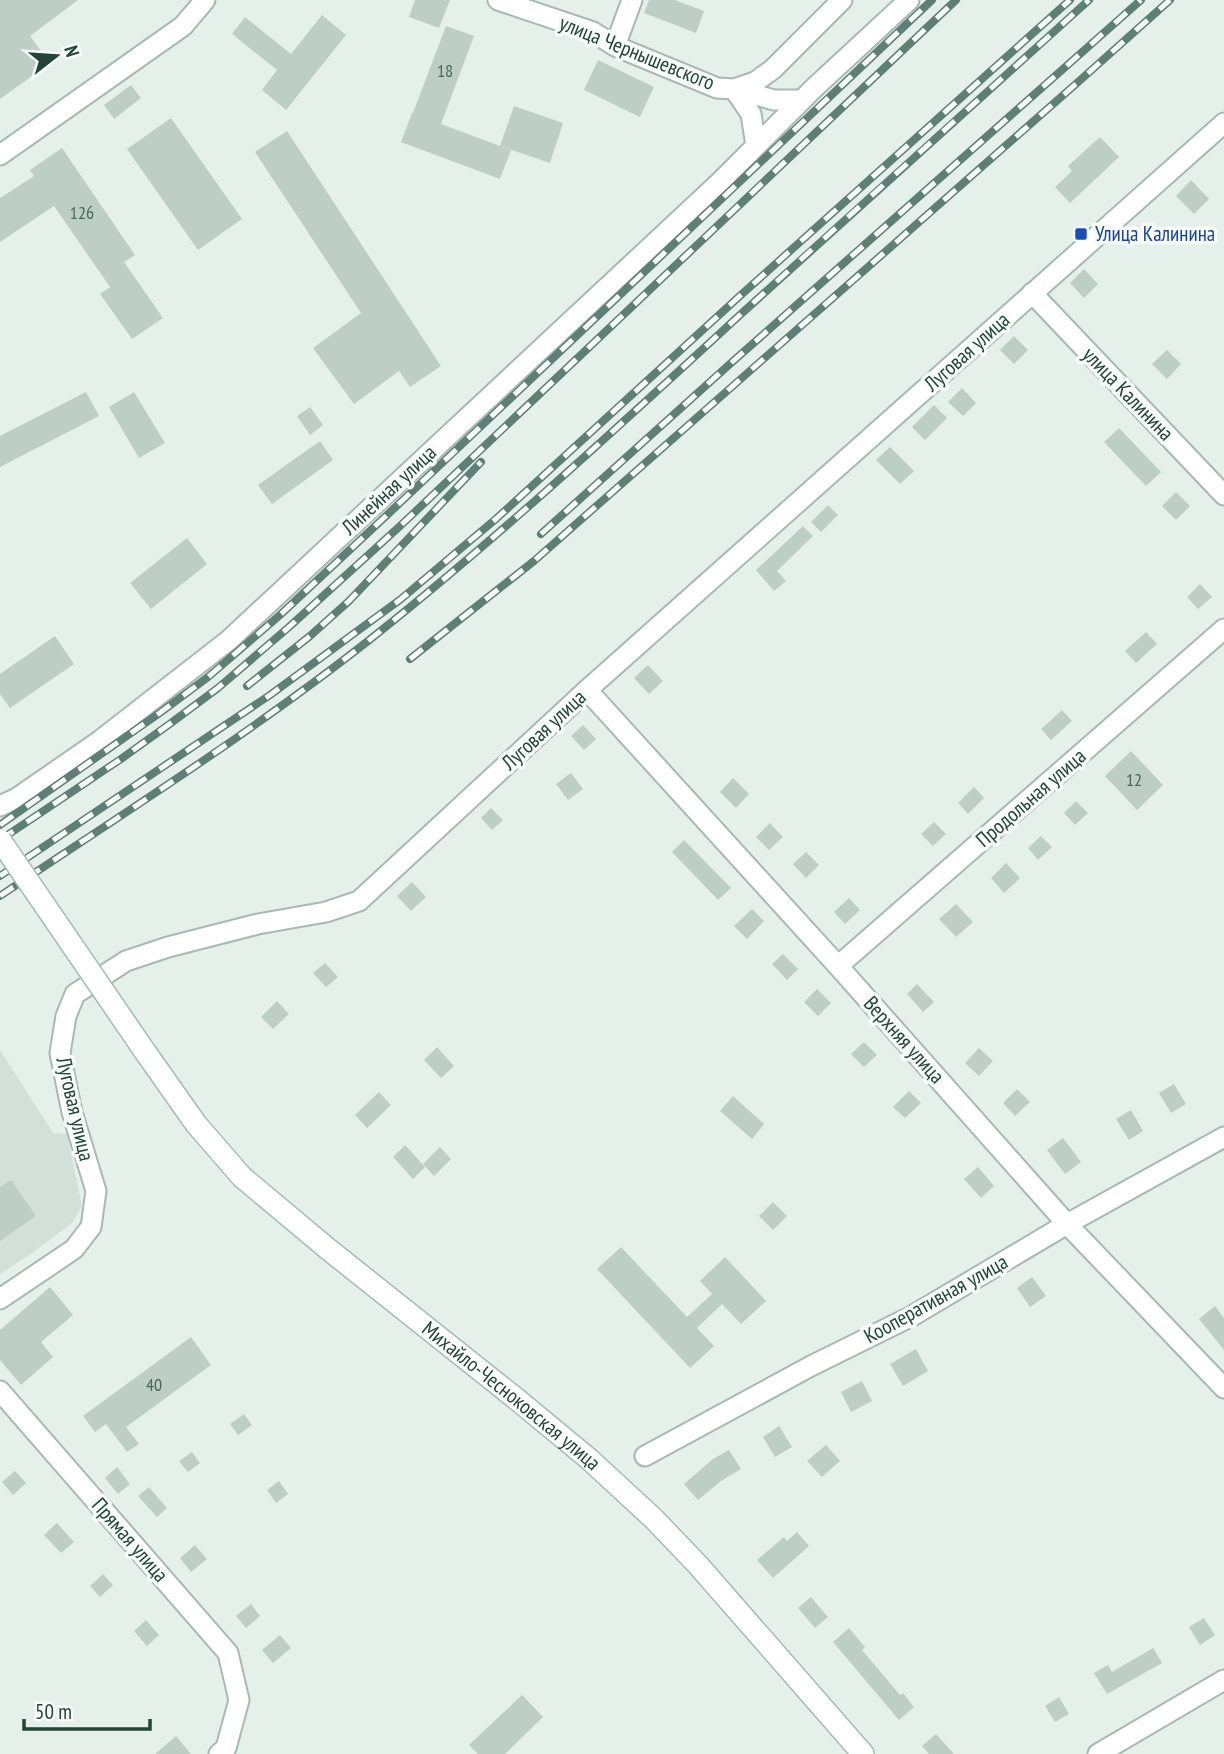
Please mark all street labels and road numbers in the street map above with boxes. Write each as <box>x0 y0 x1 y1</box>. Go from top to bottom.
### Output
street label: улица Чернышевского <box>556 9 719 96</box>
street label: Луговая улица <box>918 306 1015 398</box>
street label: улица Калинина <box>1077 341 1180 446</box>
street label: Линейная улица <box>335 439 442 541</box>
street label: Луговая улица <box>495 684 592 776</box>
street label: Продольная улица <box>970 742 1091 853</box>
street label: Верхняя улица <box>858 990 951 1089</box>
street label: Луговая улица <box>50 1053 101 1164</box>
street label: Кооперативная улица <box>859 1248 1012 1349</box>
street label: Михайло-Чесноковская улица <box>417 1315 607 1476</box>
street label: Прямая улица <box>86 1492 174 1587</box>

